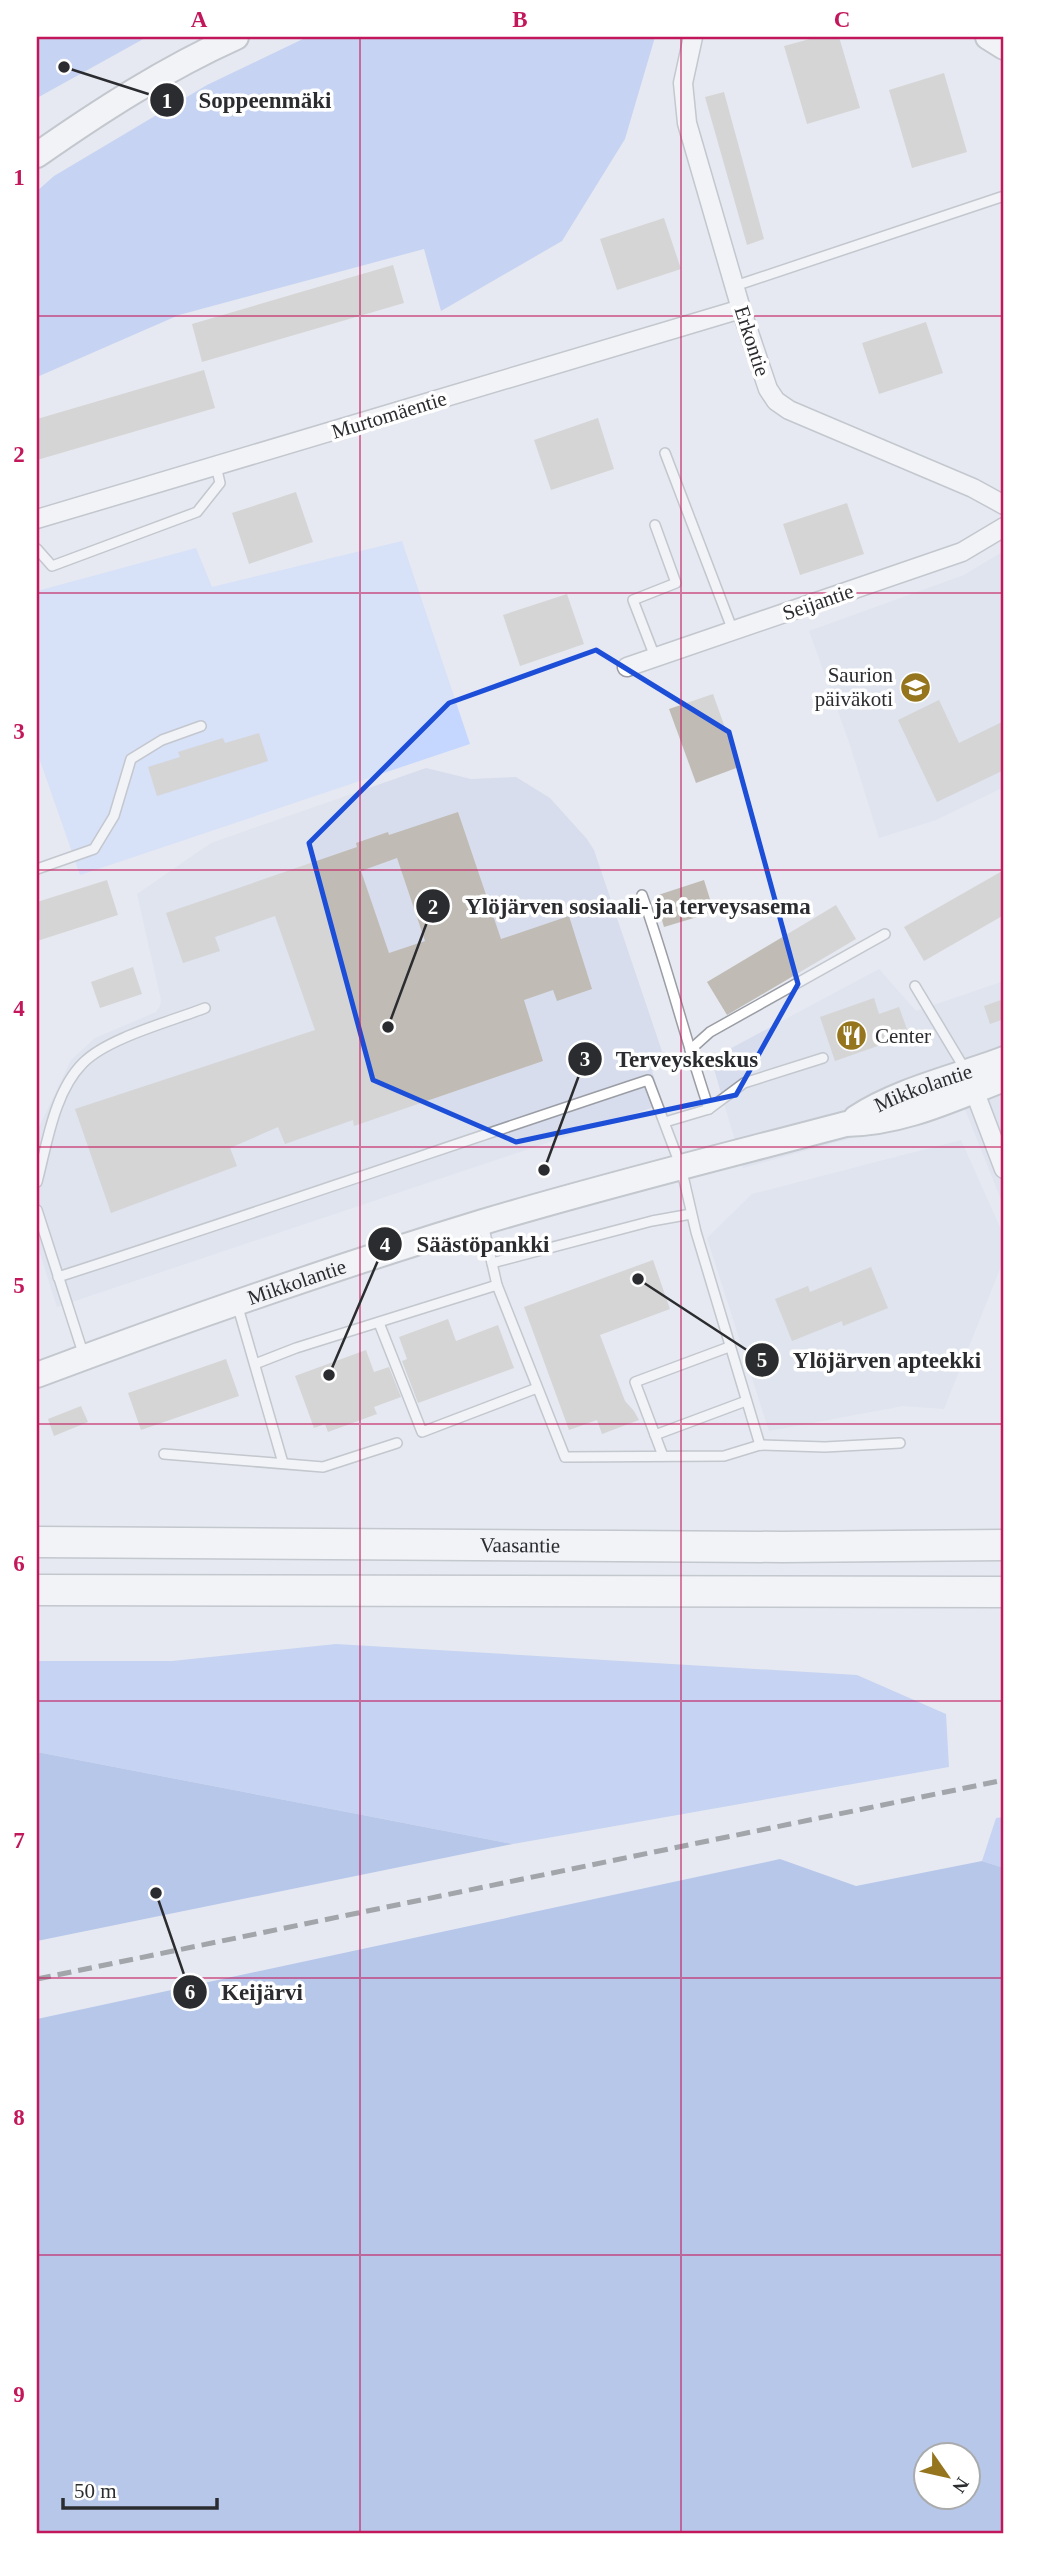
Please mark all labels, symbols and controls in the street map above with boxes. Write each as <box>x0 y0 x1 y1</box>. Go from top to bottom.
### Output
text: A <box>191 7 208 32</box>
text: B <box>512 7 528 32</box>
text: C <box>834 7 850 32</box>
callout: Soppeenmäki <box>150 78 346 122</box>
text: Soppeenmäki <box>199 88 332 113</box>
text: 1 <box>162 89 172 113</box>
text: 1 <box>13 165 25 190</box>
street label: Erkontie <box>729 303 775 379</box>
street label: Murtomäentie <box>329 386 449 444</box>
text: 2 <box>13 442 25 467</box>
street label: Seijantie <box>779 579 857 625</box>
place label: Saurion päiväkoti <box>815 663 893 711</box>
school or university icon: Saurion päiväkoti <box>899 670 933 704</box>
text: 3 <box>13 719 25 744</box>
callout: Ylöjärven sosiaali- ja terveysasema <box>416 884 824 928</box>
text: Ylöjärven sosiaali- ja terveysasema <box>465 894 811 919</box>
text: 2 <box>428 895 438 919</box>
text: 4 <box>13 996 25 1021</box>
restaurant icon: Center <box>835 1019 869 1053</box>
place label: Center <box>875 1024 931 1048</box>
callout: Terveyskeskus <box>567 1037 772 1081</box>
text: 3 <box>580 1047 590 1071</box>
text: Terveyskeskus <box>616 1047 758 1072</box>
street label: Mikkolantie <box>870 1059 975 1117</box>
callout: Säästöpankki <box>368 1222 564 1266</box>
text: Säästöpankki <box>417 1232 550 1257</box>
text: 4 <box>380 1233 391 1257</box>
street label: Mikkolantie <box>244 1254 349 1310</box>
text: 5 <box>13 1273 25 1298</box>
callout: Ylöjärven apteekki <box>744 1338 996 1382</box>
text: 5 <box>757 1348 767 1372</box>
text: Ylöjärven apteekki <box>793 1348 982 1373</box>
street label: Vaasantie <box>480 1533 560 1558</box>
text: 6 <box>13 1551 25 1576</box>
text: 7 <box>13 1828 25 1853</box>
callout: Keijärvi <box>172 1970 317 2014</box>
text: 6 <box>185 1980 195 2004</box>
text: Keijärvi <box>221 1980 303 2005</box>
text: 8 <box>13 2105 25 2130</box>
text: 9 <box>13 2382 25 2407</box>
north arrow <box>912 2442 982 2512</box>
scale bar <box>63 2466 217 2510</box>
text: N <box>948 2474 973 2497</box>
text: 50 m <box>74 2479 117 2503</box>

